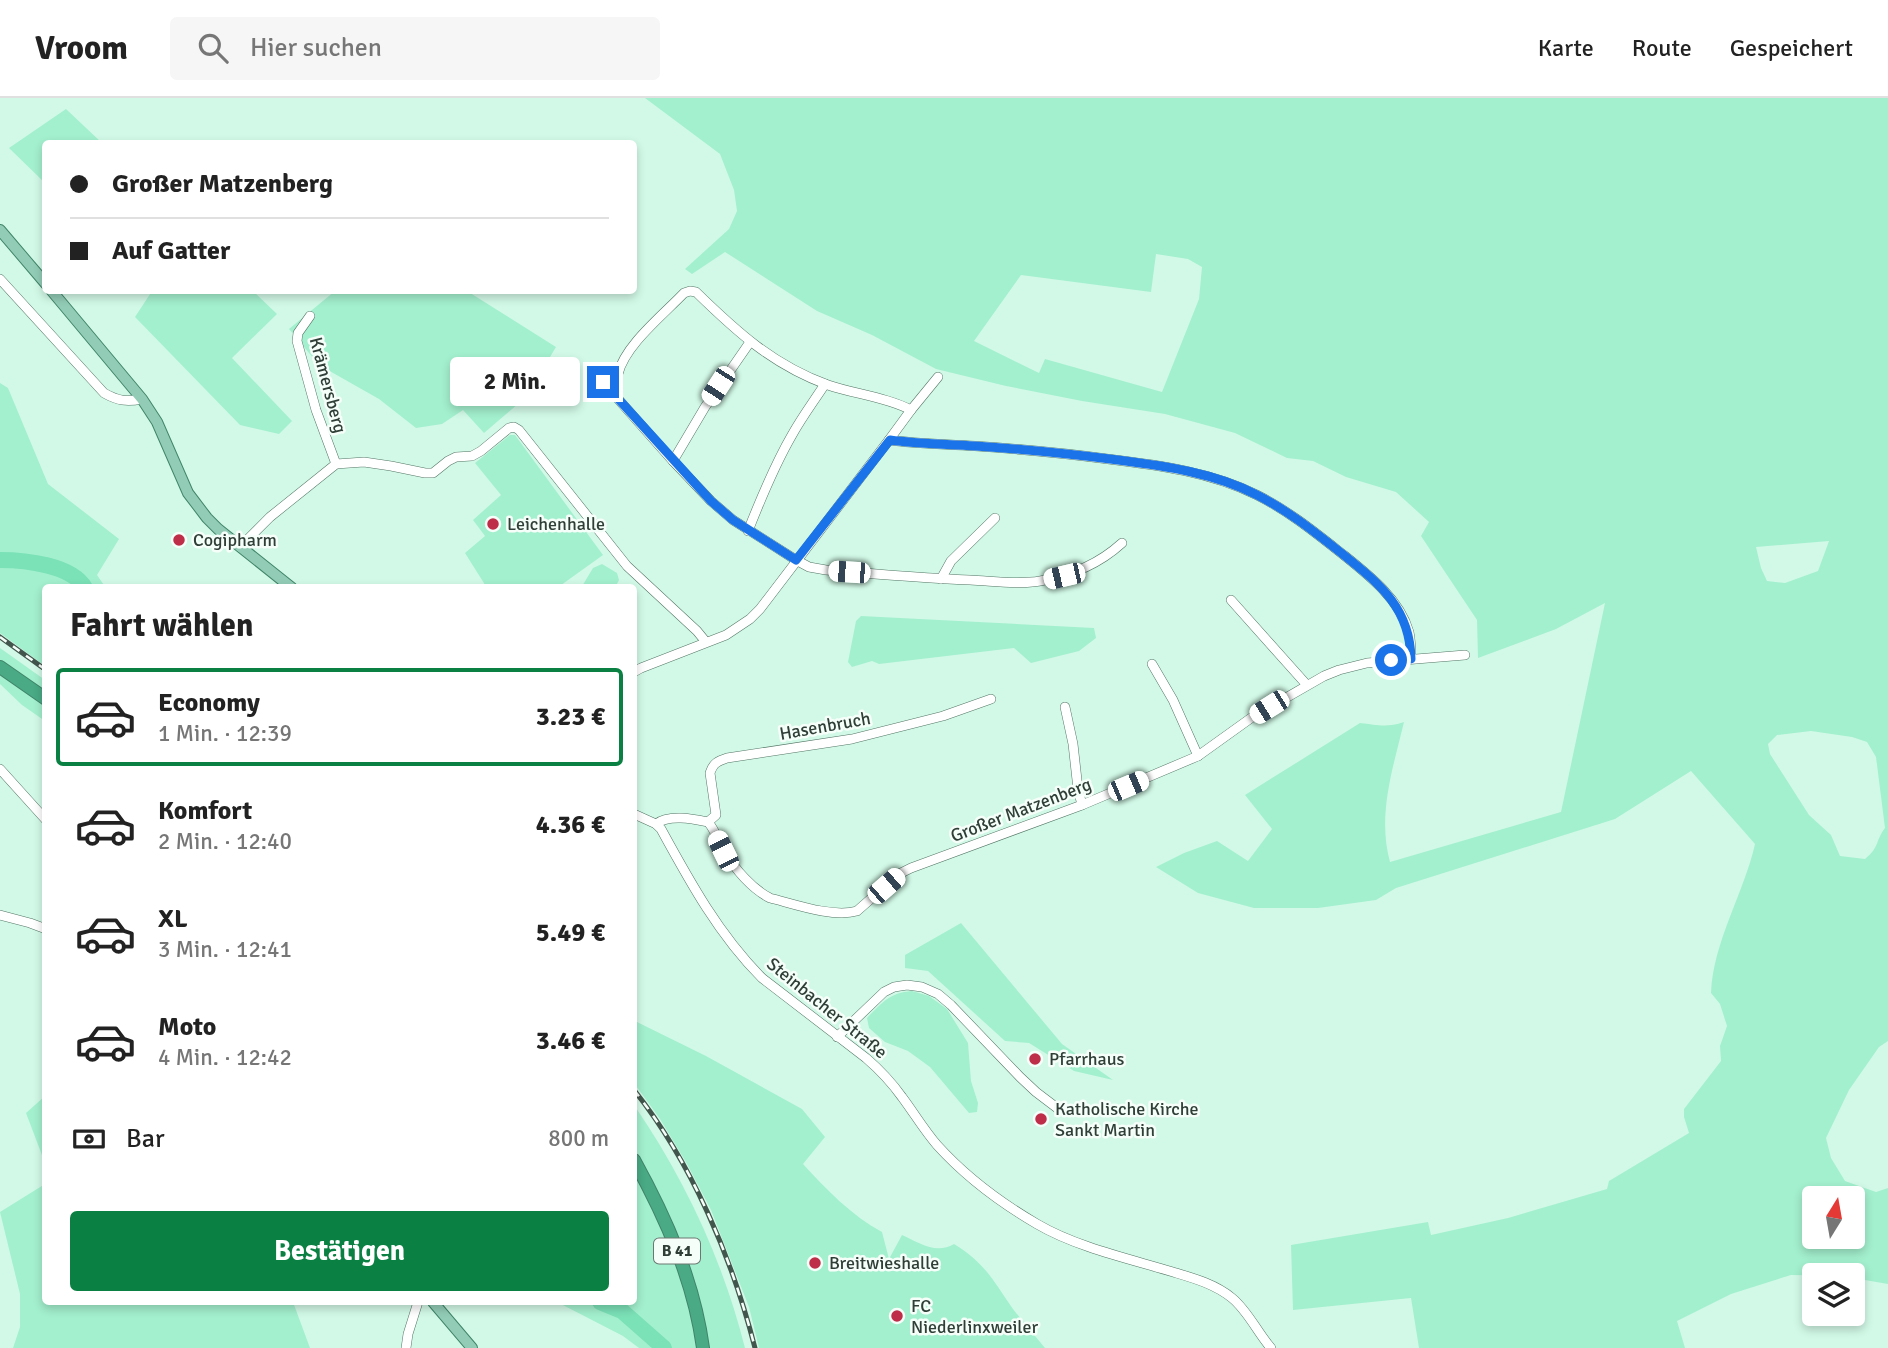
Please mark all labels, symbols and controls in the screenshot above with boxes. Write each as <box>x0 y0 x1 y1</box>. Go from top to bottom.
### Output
search box <box>170 17 660 80</box>
text: Vroom <box>35 28 128 69</box>
icon: search <box>194 29 232 67</box>
text: Hier suchen <box>250 32 382 64</box>
text: Karte <box>1538 33 1594 63</box>
text: Route <box>1632 33 1692 63</box>
text: Gespeichert <box>1730 33 1853 63</box>
text: Großer Matzenberg <box>112 168 333 200</box>
text: Auf Gatter <box>112 235 230 267</box>
street label: Krämersberg <box>305 334 351 436</box>
callout: 2 Min. <box>449 358 578 406</box>
car <box>698 363 739 409</box>
route end <box>587 366 619 398</box>
text: 2 Min. <box>484 367 546 396</box>
place label: Leichenhalle <box>507 513 605 535</box>
marker: Leichenhalle <box>485 516 501 532</box>
place label: Cogipharm <box>193 529 277 551</box>
marker: Cogipharm <box>171 532 187 548</box>
car <box>828 560 871 584</box>
car <box>1042 561 1087 591</box>
text: Fahrt wählen <box>70 606 254 645</box>
route start <box>1375 644 1407 676</box>
icon: car <box>74 686 137 749</box>
text: Economy <box>158 687 260 719</box>
car <box>1246 687 1293 727</box>
text: 3.23 € <box>536 701 605 733</box>
street label: Hasenbruch <box>778 707 872 745</box>
text: 1 Min. · 12:39 <box>158 719 292 748</box>
car <box>1105 768 1152 804</box>
street label: Großer Matzenberg <box>947 773 1095 847</box>
icon: car <box>74 794 137 857</box>
text: Komfort <box>158 795 252 827</box>
text: 4.36 € <box>536 809 605 841</box>
text: 2 Min. · 12:40 <box>158 827 292 856</box>
car <box>705 828 742 874</box>
car <box>864 864 909 908</box>
icon: car <box>74 902 137 965</box>
text: XL <box>158 903 188 935</box>
text: 5.49 € <box>536 917 605 949</box>
text: 3 Min. · 12:41 <box>158 935 292 964</box>
street label: Steinbacher Straße <box>762 953 892 1063</box>
icon: car <box>74 1010 137 1073</box>
text: Moto <box>158 1011 216 1043</box>
text: 3.46 € <box>536 1025 605 1057</box>
text: 4 Min. · 12:42 <box>158 1043 292 1072</box>
place label: Pfarrhaus <box>1049 1048 1125 1070</box>
marker: Pfarrhaus <box>1027 1051 1043 1067</box>
place label: Katholische Kirche Sankt Martin <box>1055 1098 1199 1141</box>
marker: Katholische Kirche Sankt Martin <box>1033 1111 1049 1127</box>
icon: cash <box>70 1120 108 1158</box>
text: Bar <box>126 1123 164 1155</box>
text: 800 m <box>548 1124 609 1153</box>
north arrow <box>1802 1186 1866 1250</box>
map controls <box>1802 1186 1865 1326</box>
button: Bestätigen <box>70 1211 609 1291</box>
road number: B 41 <box>654 1238 700 1264</box>
place label: Breitwieshalle <box>829 1252 939 1274</box>
marker: Breitwieshalle <box>807 1255 823 1271</box>
button: layers <box>1802 1263 1865 1326</box>
place label: FC Niederlinxweiler <box>911 1295 1038 1338</box>
marker: FC Niederlinxweiler <box>889 1308 905 1324</box>

